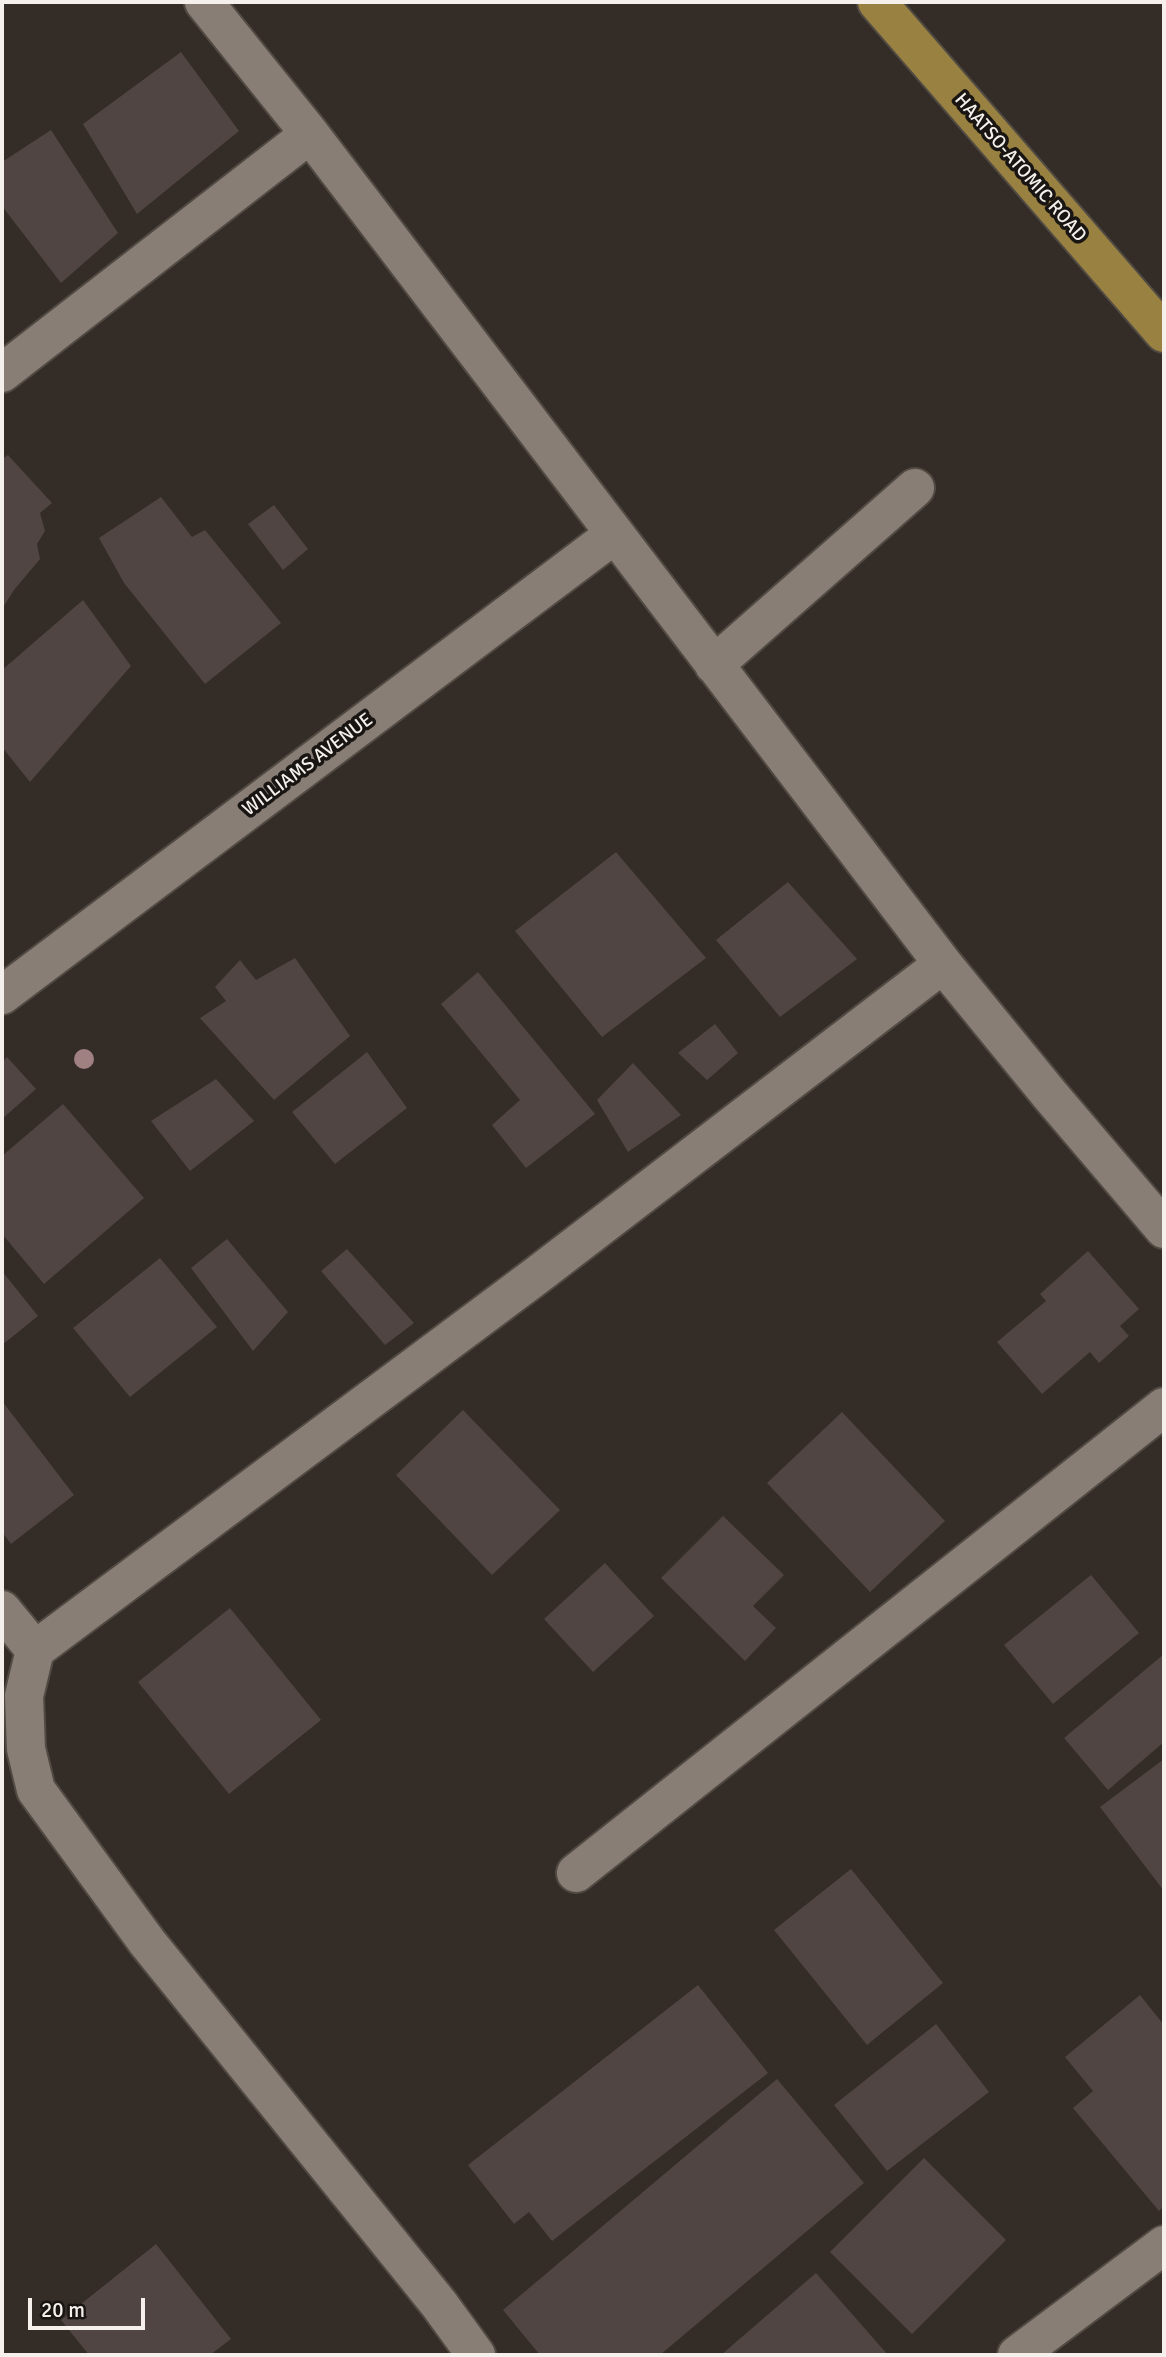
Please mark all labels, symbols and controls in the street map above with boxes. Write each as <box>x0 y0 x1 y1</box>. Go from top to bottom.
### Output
street label: HAATSO-ATOMIC ROAD <box>949 89 1091 247</box>
street label: WILLIAMS AVENUE <box>238 709 378 821</box>
scale bar <box>32 2284 149 2328</box>
text: 20 m <box>41 2297 85 2323</box>

